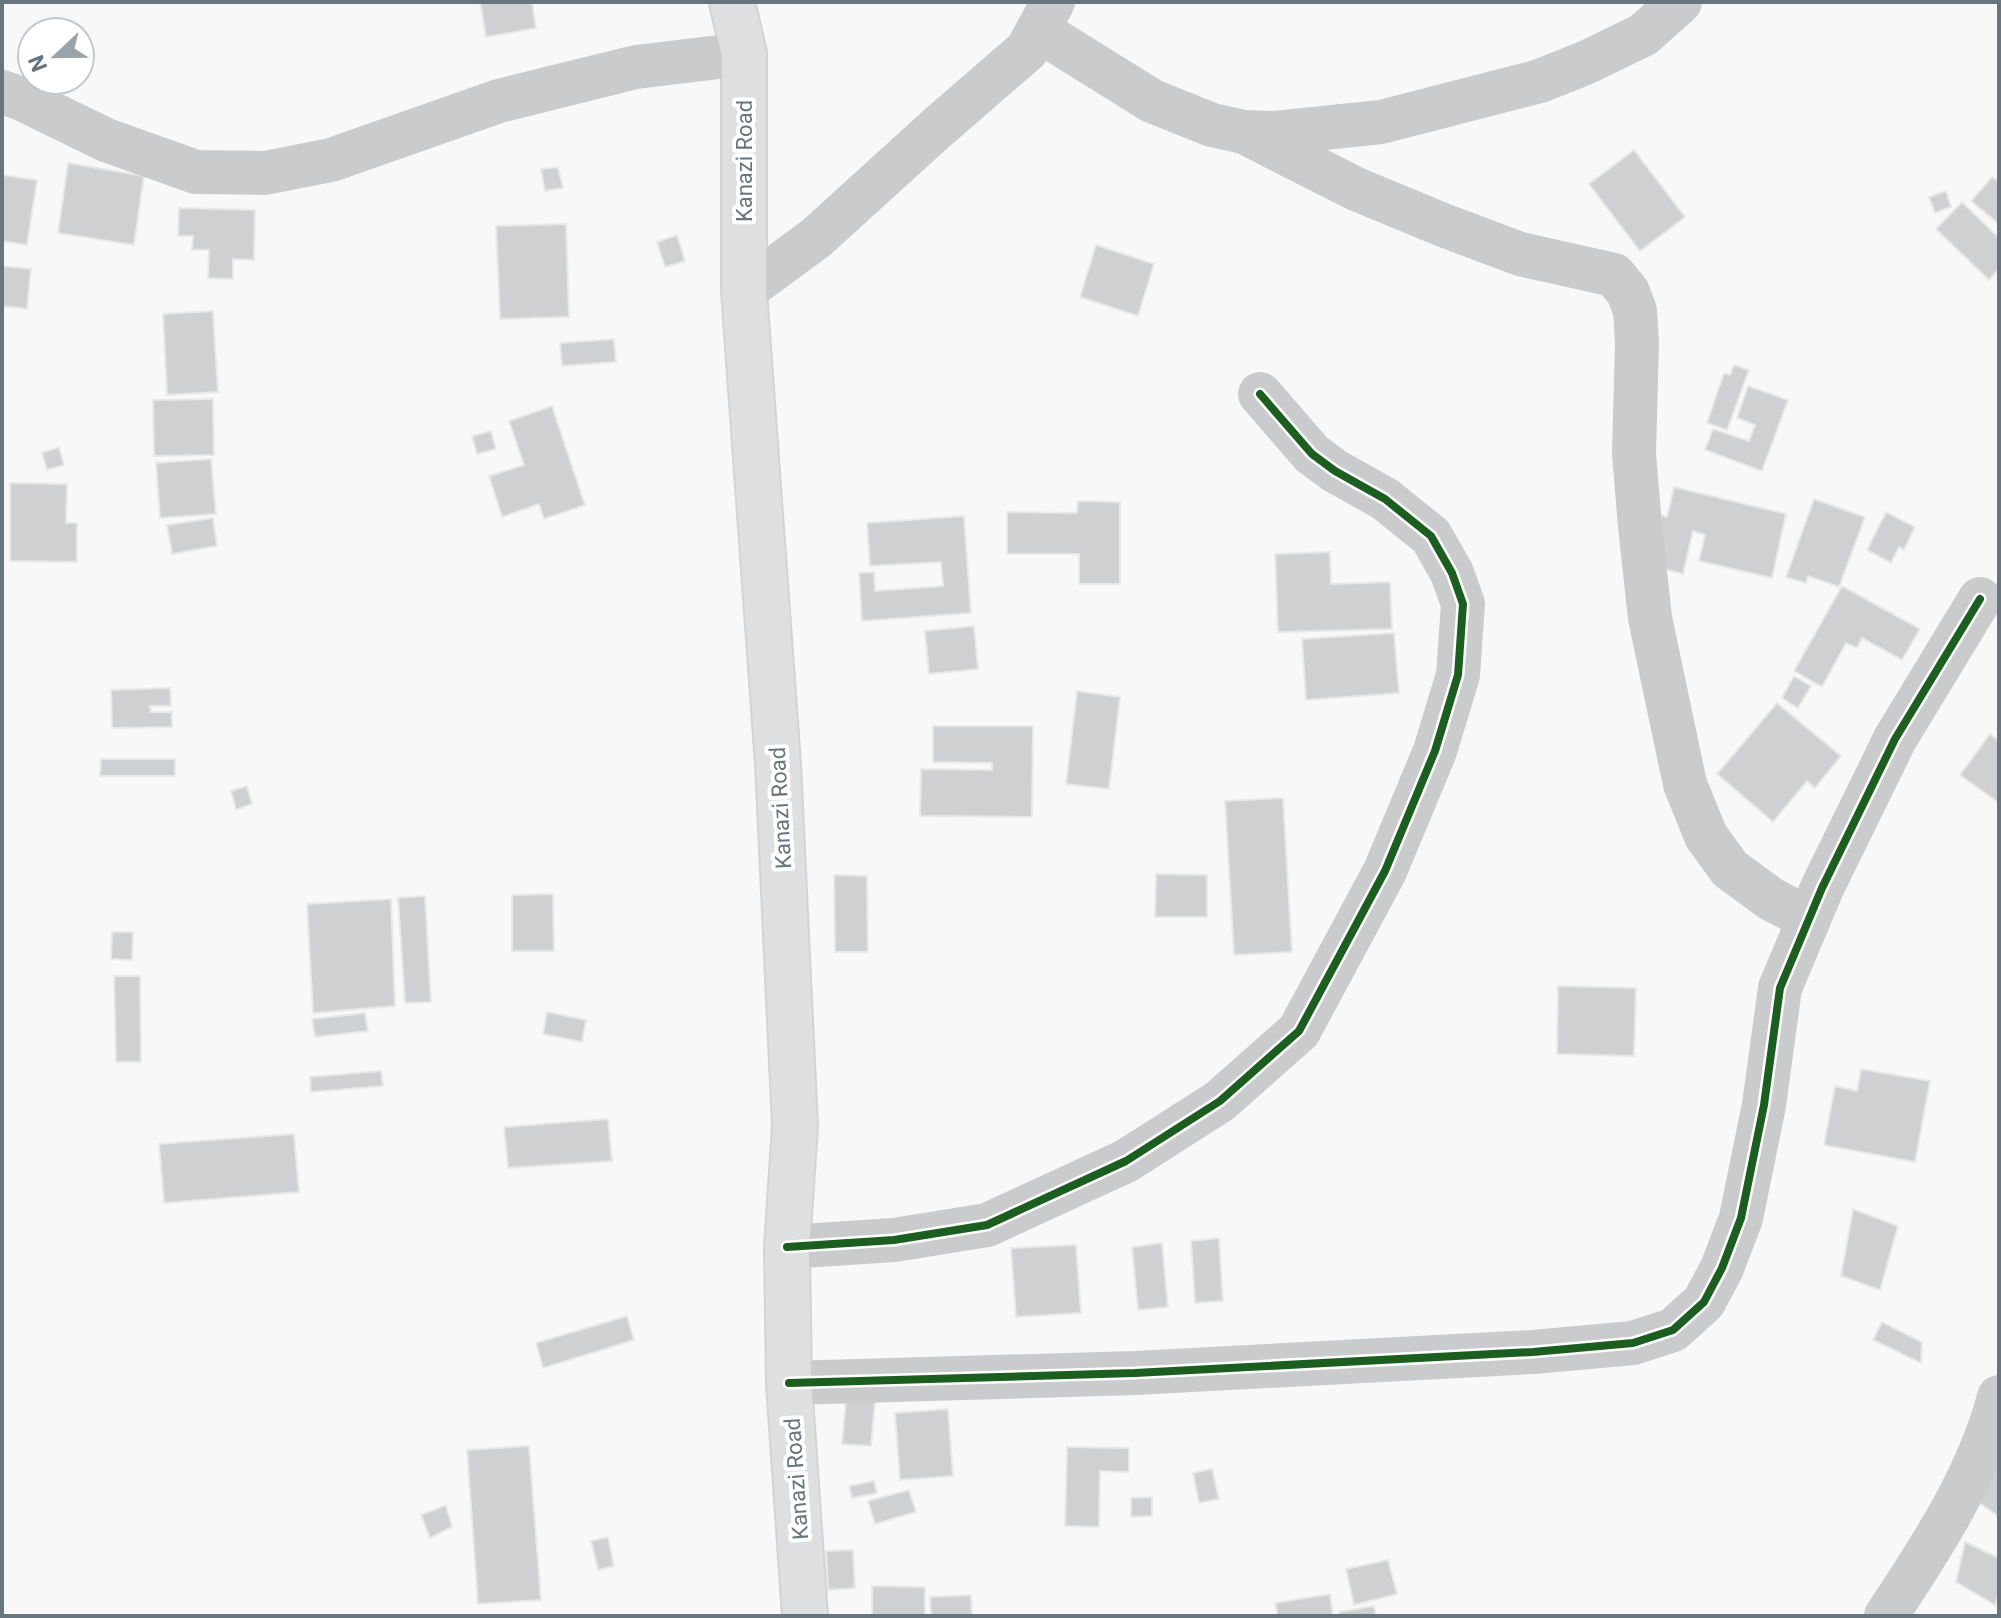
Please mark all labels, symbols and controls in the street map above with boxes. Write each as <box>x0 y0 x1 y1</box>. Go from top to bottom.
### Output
north arrow <box>16 16 96 96</box>
text: N <box>23 51 52 75</box>
street label: Kanazi Road <box>732 100 757 222</box>
street label: Kanazi Road <box>765 746 796 870</box>
street label: Kanazi Road <box>780 1417 813 1541</box>

